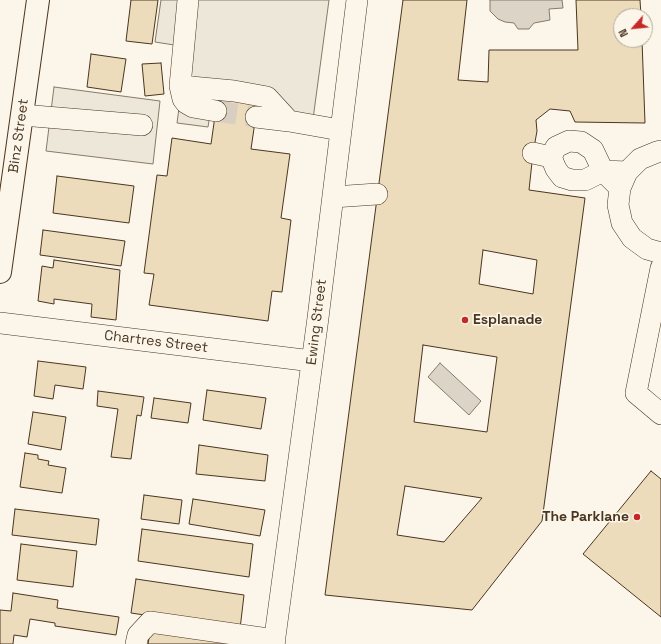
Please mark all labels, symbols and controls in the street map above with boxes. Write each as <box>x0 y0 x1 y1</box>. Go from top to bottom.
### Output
north arrow <box>613 8 653 48</box>
text: N <box>615 27 631 39</box>
street label: Binz Street <box>5 98 33 174</box>
street label: Ewing Street <box>303 278 331 366</box>
place label: Esplanade <box>473 312 542 328</box>
marker: Esplanade <box>460 315 470 325</box>
street label: Chartres Street <box>103 327 209 357</box>
place label: The Parklane <box>542 509 629 525</box>
marker: The Parklane <box>632 512 642 522</box>

